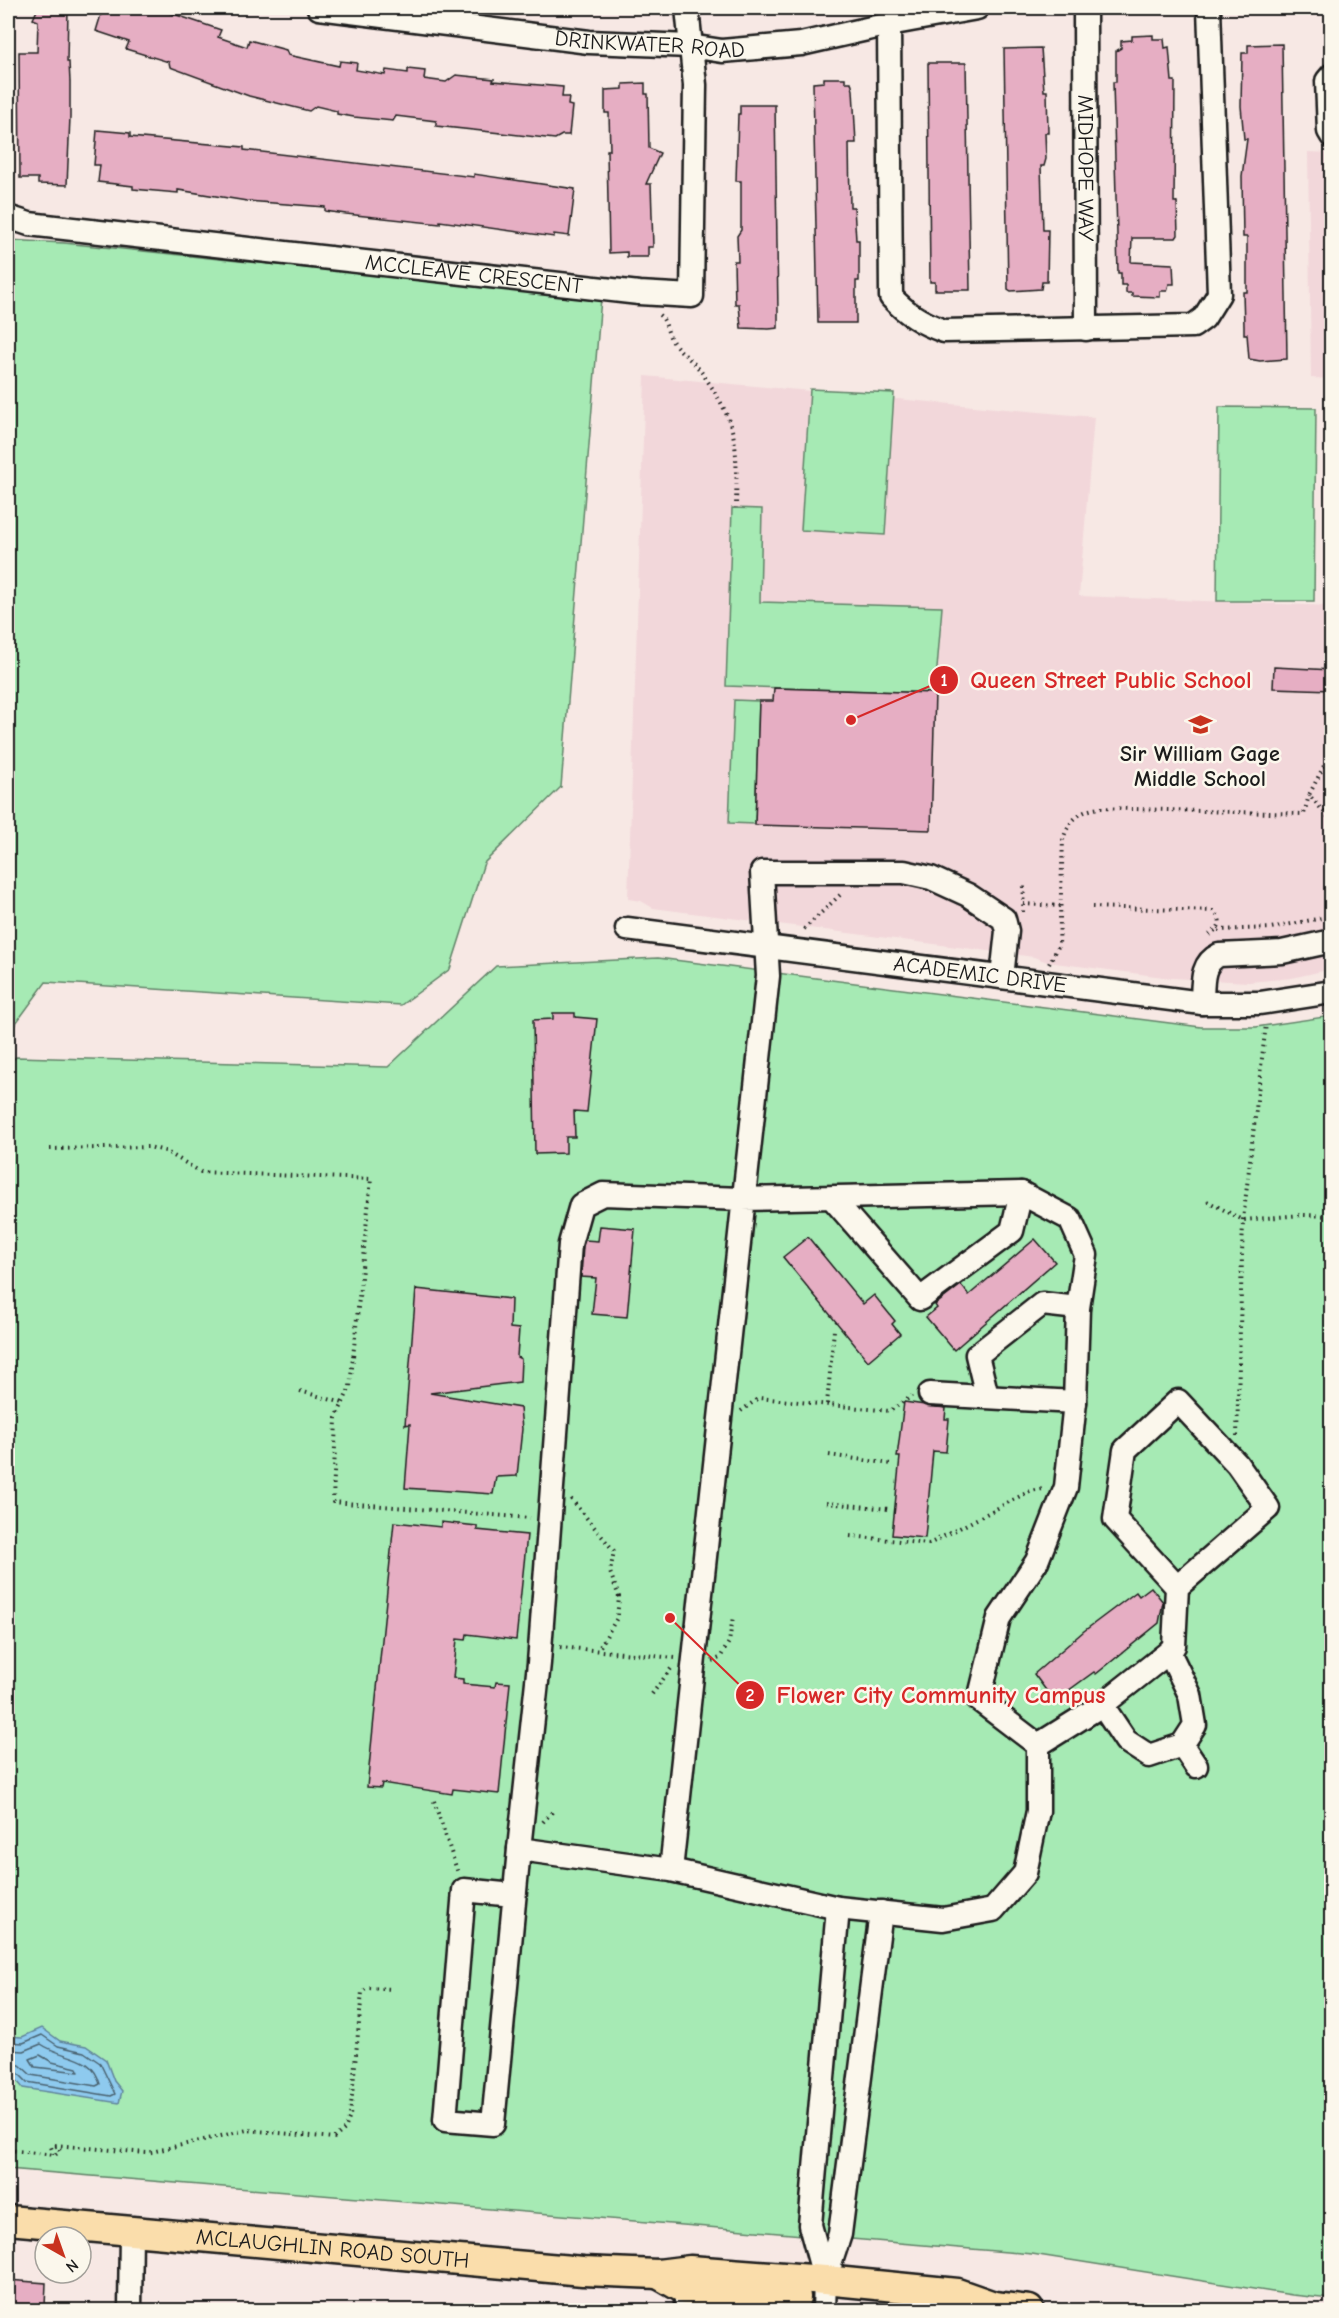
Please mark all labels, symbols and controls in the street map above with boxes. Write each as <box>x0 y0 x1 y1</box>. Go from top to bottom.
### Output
street label: DRINKWATER ROAD <box>553 25 746 64</box>
street label: MIDHOPE WAY <box>1072 95 1099 241</box>
street label: MCCLEAVE CRESCENT <box>364 249 585 300</box>
callout: Queen Street Public School <box>929 659 1264 701</box>
text: Queen Street Public School <box>970 666 1252 694</box>
text: 1 <box>940 670 948 691</box>
school or university icon: Sir William Gage Middle School <box>1187 712 1213 738</box>
place label: Sir William Gage Middle School <box>1120 741 1280 792</box>
street label: ACADEMIC DRIVE <box>892 950 1068 998</box>
callout: Flower City Community Campus <box>735 1674 1118 1716</box>
text: Flower City Community Campus <box>776 1681 1106 1709</box>
text: 2 <box>746 1685 755 1706</box>
street label: MCLAUGHLIN ROAD SOUTH <box>195 2224 470 2274</box>
north arrow <box>33 2225 93 2285</box>
text: N <box>62 2255 82 2276</box>

